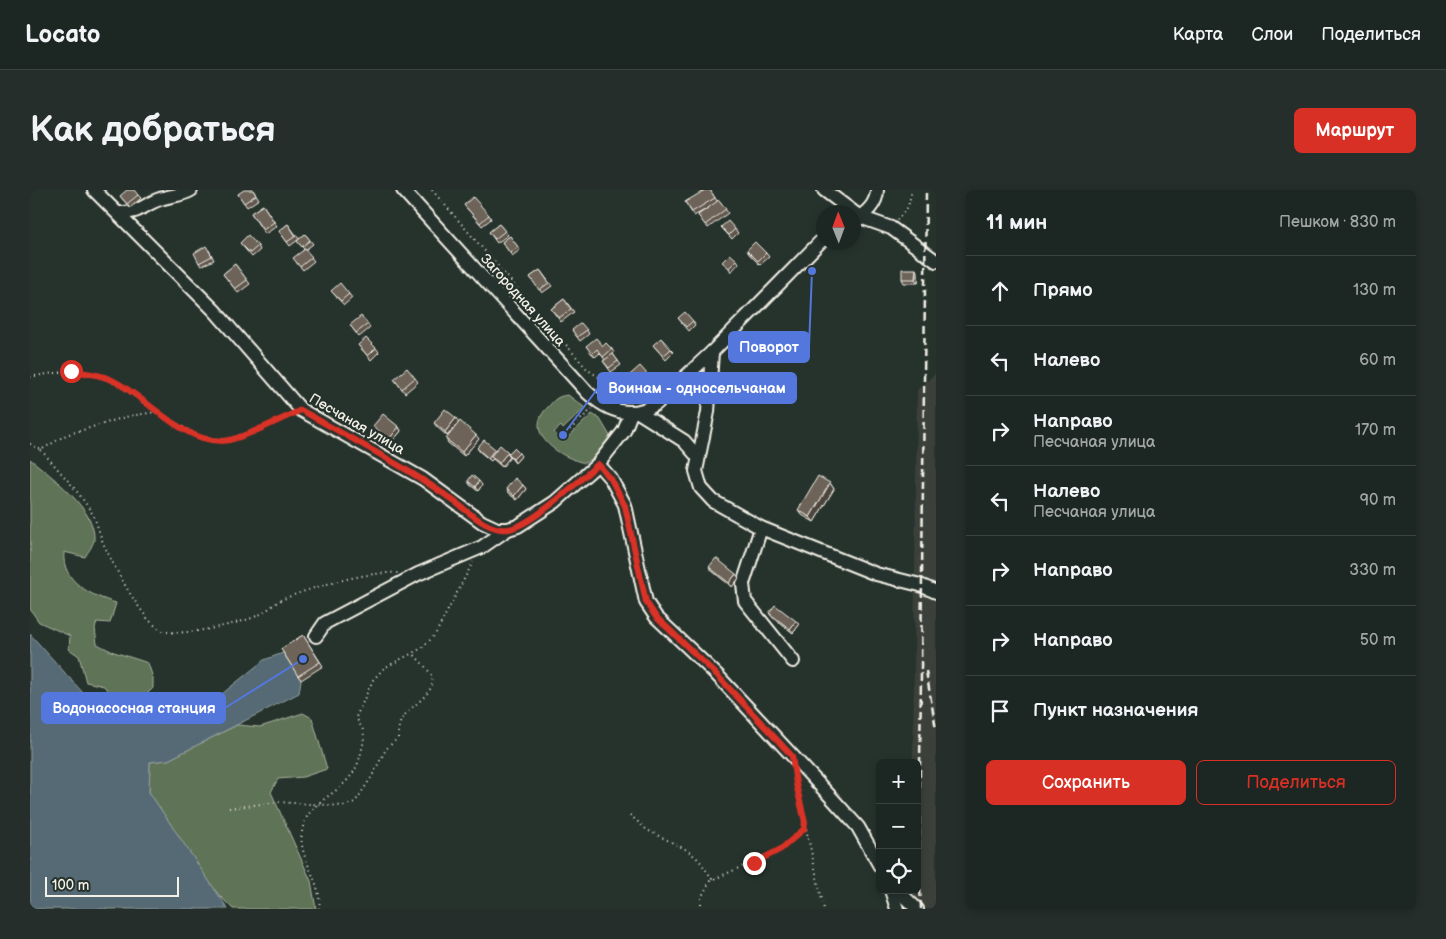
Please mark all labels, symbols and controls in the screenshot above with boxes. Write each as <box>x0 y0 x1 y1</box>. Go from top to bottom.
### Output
text: Locato <box>25 20 100 49</box>
text: Карта <box>1173 24 1223 45</box>
text: Слои <box>1251 24 1293 45</box>
text: Поделиться <box>1321 24 1421 45</box>
button: Маршрут <box>1294 108 1416 153</box>
text: Как добраться <box>30 109 276 152</box>
north arrow <box>816 205 861 250</box>
text: 11 мин <box>986 210 1047 235</box>
text: Пешком · 830 m <box>1279 213 1396 232</box>
street label: Загородная улица <box>477 250 570 350</box>
icon: ahead <box>986 277 1014 305</box>
text: Прямо <box>1033 279 1093 302</box>
text: 130 m <box>1353 281 1396 300</box>
callout: Поворот <box>729 332 809 362</box>
text: Поворот <box>739 338 800 357</box>
icon: left <box>986 347 1014 375</box>
text: Налево <box>1033 349 1100 372</box>
text: 60 m <box>1359 351 1396 370</box>
route start <box>60 360 83 383</box>
callout: Воинам - односельчанам <box>598 373 796 403</box>
text: Воинам - односельчанам <box>608 379 786 398</box>
street label: Песчаная улица <box>306 390 408 459</box>
text: Направо <box>1033 410 1113 433</box>
icon: right <box>986 417 1014 445</box>
text: 170 m <box>1355 421 1396 440</box>
text: Песчаная улица <box>1033 433 1155 452</box>
text: Налево <box>1033 480 1100 503</box>
icon: left <box>986 487 1014 515</box>
text: 90 m <box>1360 491 1396 510</box>
text: Песчаная улица <box>1033 503 1155 522</box>
icon: right <box>986 557 1014 585</box>
text: Направо <box>1033 559 1113 582</box>
text: 330 m <box>1349 561 1396 580</box>
icon: right <box>986 627 1014 655</box>
text: Направо <box>1033 629 1113 652</box>
text: 50 m <box>1360 631 1396 650</box>
callout: Водонасосная станция <box>42 693 225 723</box>
icon: arrive <box>986 697 1014 725</box>
text: Водонасосная станция <box>52 699 216 718</box>
text: Пункт назначения <box>1033 699 1198 722</box>
map controls <box>876 759 921 894</box>
button: + <box>876 759 921 804</box>
button: Сохранить <box>986 760 1186 805</box>
button: Поделиться <box>1196 760 1396 805</box>
button: − <box>876 804 921 849</box>
button: locate <box>876 849 921 894</box>
route end <box>743 852 766 875</box>
scale bar <box>45 874 179 897</box>
text: 100 m <box>52 877 89 894</box>

